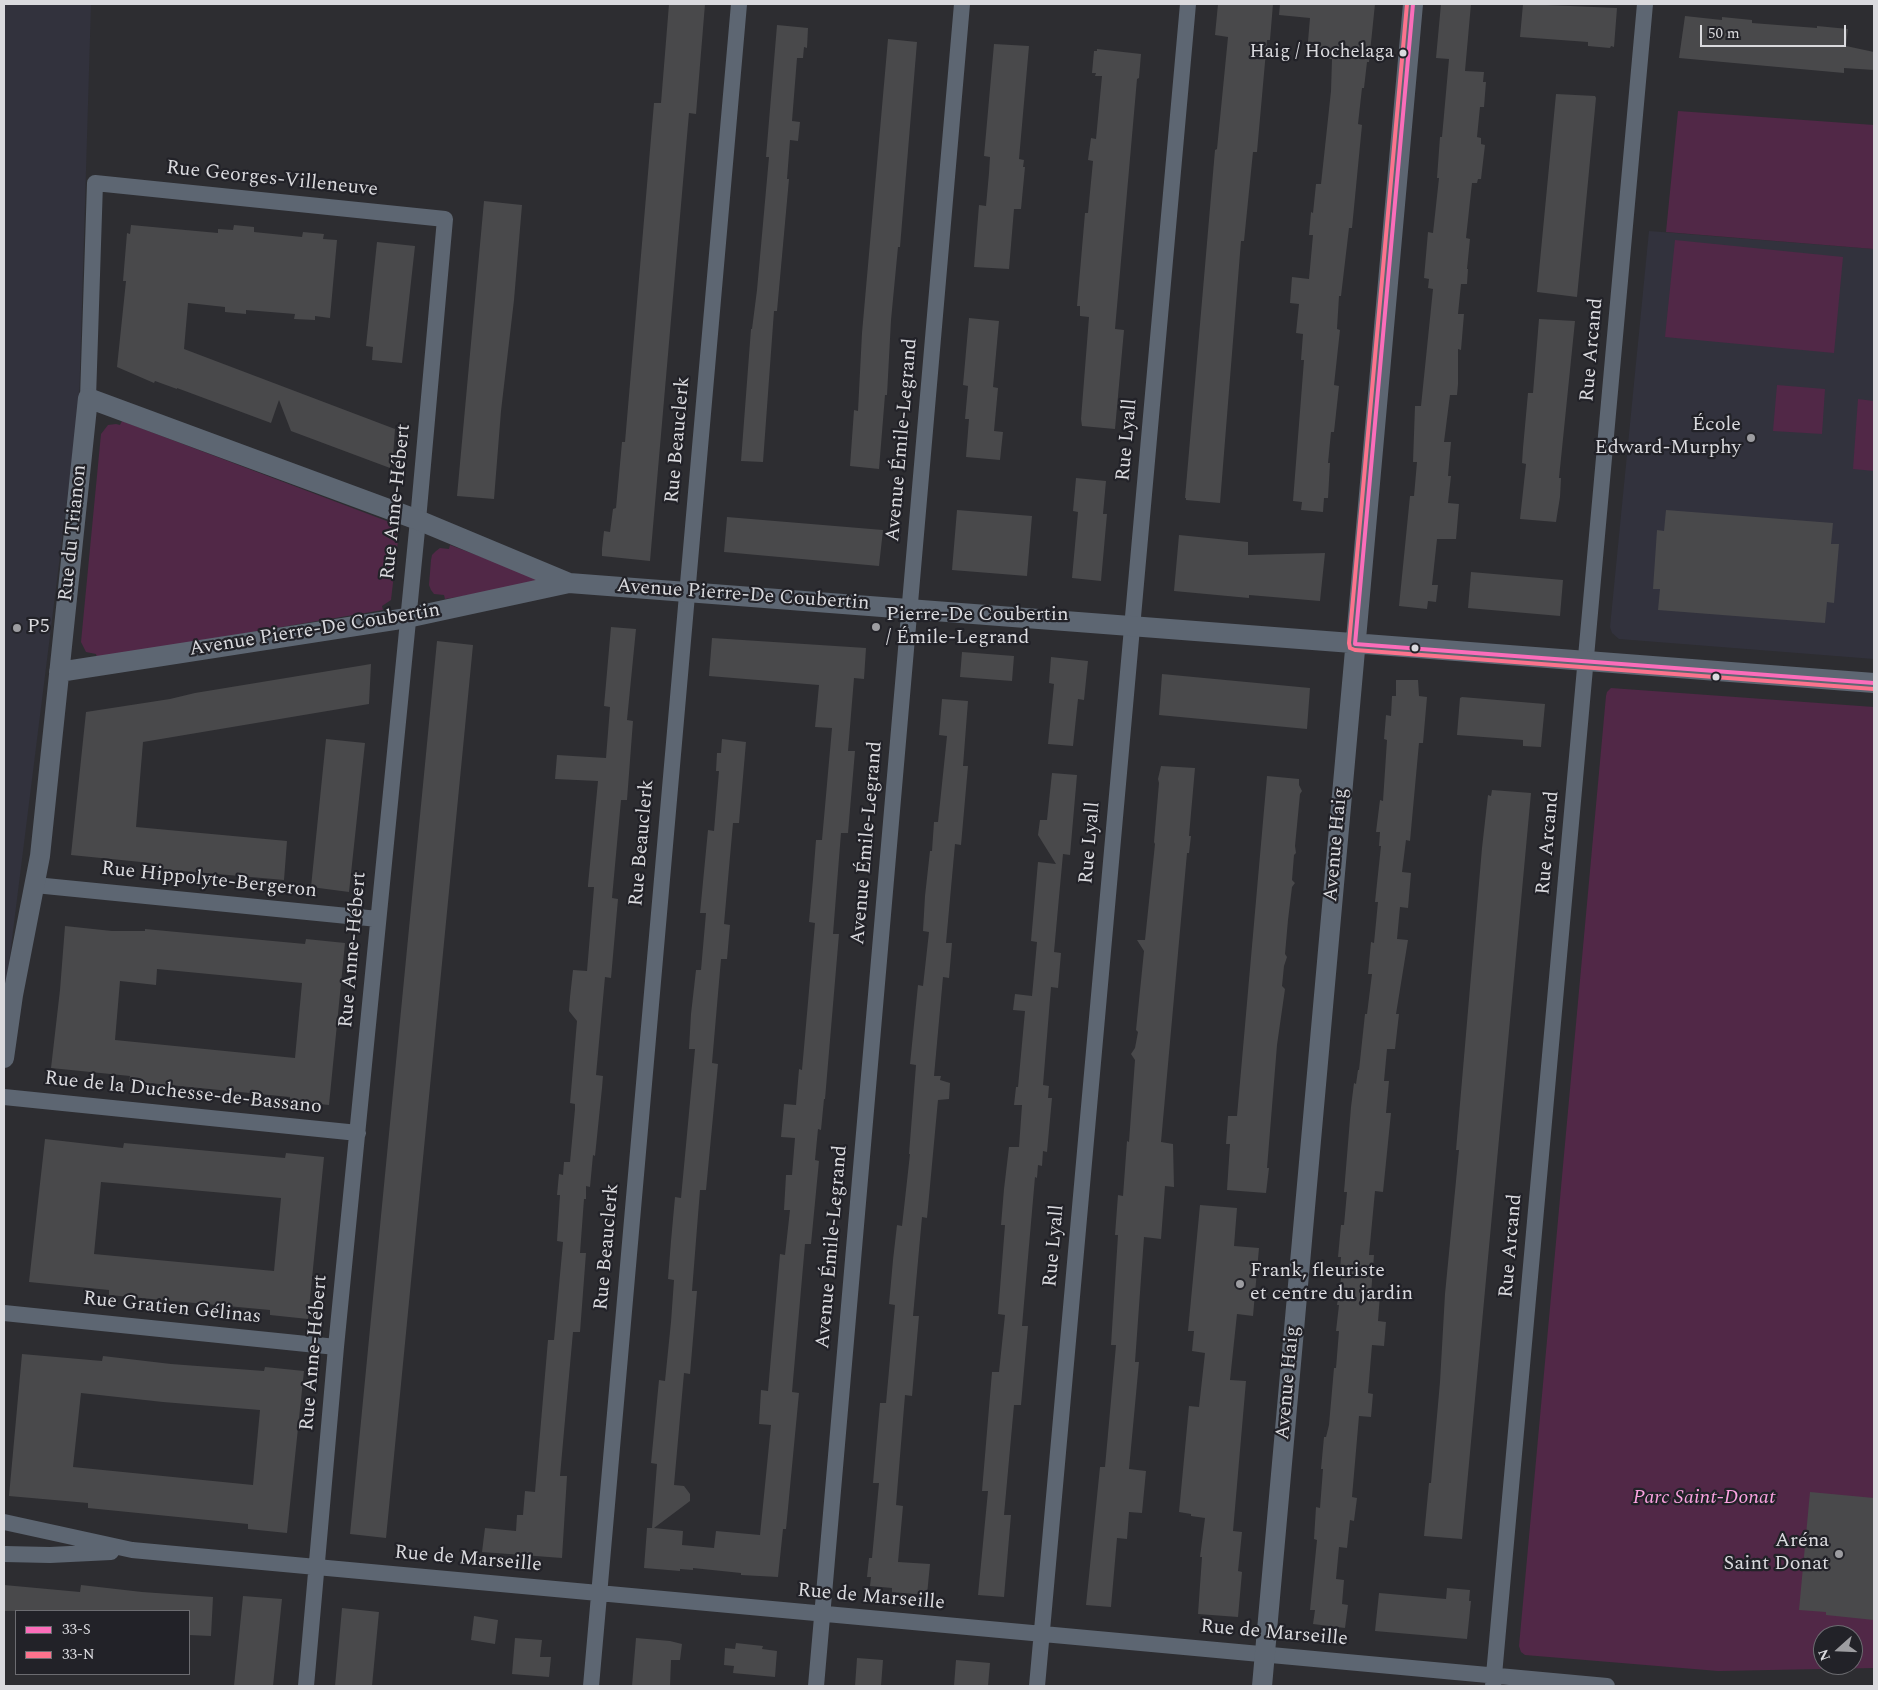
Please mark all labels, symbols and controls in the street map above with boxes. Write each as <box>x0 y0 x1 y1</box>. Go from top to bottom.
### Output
scale bar <box>1703 15 1849 47</box>
text: 50 m <box>1708 22 1740 45</box>
place label: Haig / Hochelaga <box>1249 42 1394 64</box>
marker: Haig / Hochelaga <box>1398 48 1408 58</box>
street label: Rue Georges-Villeneuve <box>165 157 379 203</box>
street label: Rue Arcand <box>1577 297 1609 403</box>
street label: Avenue Émile-Legrand <box>882 337 924 543</box>
street label: Rue Beauclerk <box>661 375 697 505</box>
street label: Rue Lyall <box>1112 398 1144 482</box>
place label: École Edward-Murphy <box>1595 414 1741 461</box>
street label: Rue Anne-Hébert <box>377 423 417 581</box>
marker: École Edward-Murphy <box>1745 432 1757 444</box>
street label: Rue du Trianon <box>55 463 93 603</box>
street label: Avenue Pierre-De Coubertin <box>616 575 870 617</box>
street label: Avenue Pierre-De Coubertin <box>188 599 442 663</box>
place label: Pierre-De Coubertin / Émile-Legrand <box>886 604 1069 651</box>
place label: P5 <box>27 616 50 640</box>
marker: Pierre-De Coubertin / Émile-Legrand <box>870 621 882 633</box>
marker: P5 <box>11 622 23 634</box>
unlabelled marker <box>1410 643 1420 653</box>
unlabelled marker <box>1711 672 1721 682</box>
street label: Avenue Émile-Legrand <box>847 740 889 946</box>
street label: Rue Beauclerk <box>625 778 661 908</box>
street label: Avenue Haig <box>1320 787 1354 903</box>
street label: Rue Arcand <box>1533 790 1565 896</box>
street label: Rue Lyall <box>1075 801 1107 885</box>
street label: Rue Hippolyte-Bergeron <box>100 858 318 904</box>
street label: Rue Anne-Hébert <box>335 871 373 1029</box>
street label: Rue de la Duchesse-de-Bassano <box>43 1067 323 1121</box>
street label: Avenue Émile-Legrand <box>812 1144 854 1350</box>
street label: Rue Beauclerk <box>590 1182 626 1312</box>
street label: Rue Arcand <box>1496 1193 1528 1299</box>
street label: Rue Lyall <box>1039 1204 1071 1288</box>
place label: Frank, fleuriste et centre du jardin <box>1250 1260 1413 1307</box>
street label: Rue Anne-Hébert <box>296 1274 334 1432</box>
marker: Frank, fleuriste et centre du jardin <box>1234 1278 1246 1290</box>
street label: Rue Gratien Gélinas <box>82 1288 262 1330</box>
street label: Avenue Haig <box>1272 1325 1306 1441</box>
park label: Parc Saint-Donat <box>1633 1487 1775 1511</box>
place label: Aréna Saint Donat <box>1724 1530 1829 1577</box>
street label: Rue de Marseille <box>393 1542 543 1578</box>
marker: Aréna Saint Donat <box>1833 1548 1845 1560</box>
street label: Rue de Marseille <box>796 1580 946 1616</box>
legend <box>15 1610 190 1675</box>
street label: Rue de Marseille <box>1199 1616 1349 1652</box>
text: 33-S <box>62 1618 91 1641</box>
north arrow <box>1813 1625 1863 1675</box>
text: 33-N <box>62 1643 95 1666</box>
text: N <box>1813 1646 1836 1664</box>

